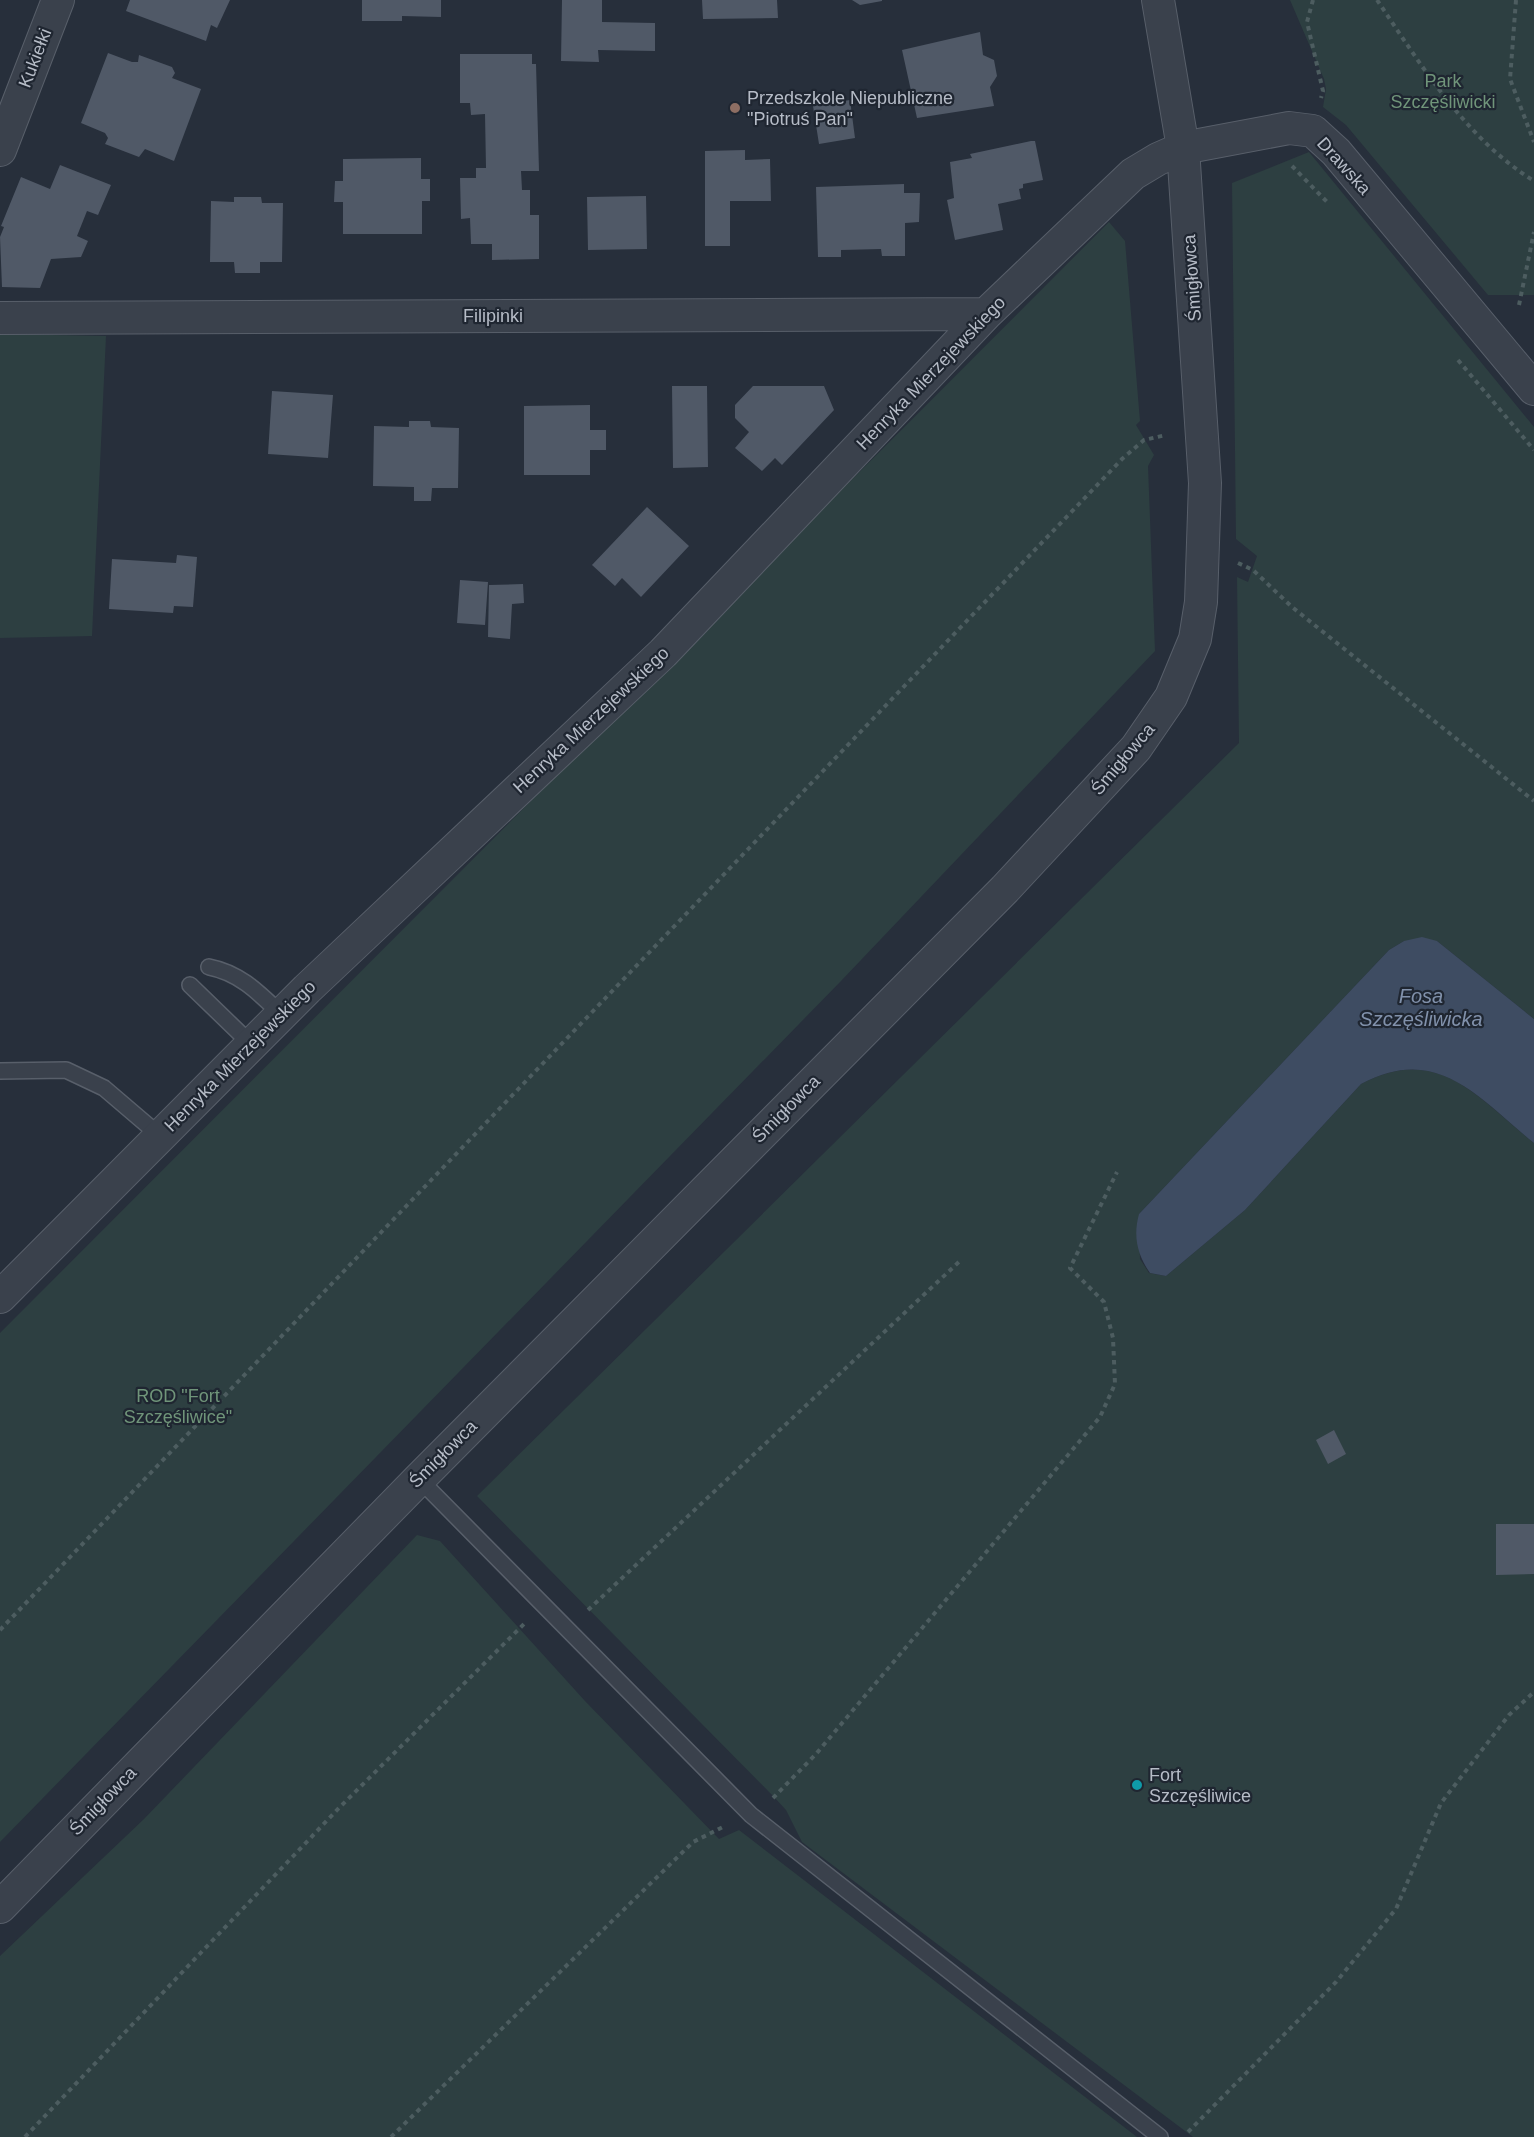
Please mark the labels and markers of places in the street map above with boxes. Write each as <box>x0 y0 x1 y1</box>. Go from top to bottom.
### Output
place label: Przedszkole Niepubliczne "Piotruś Pan" <box>747 88 953 129</box>
marker: Przedszkole Niepubliczne "Piotruś Pan" <box>728 101 742 115</box>
place label: Fort Szczęśliwice <box>1149 1765 1251 1806</box>
marker: Fort Szczęśliwice <box>1130 1778 1144 1792</box>

